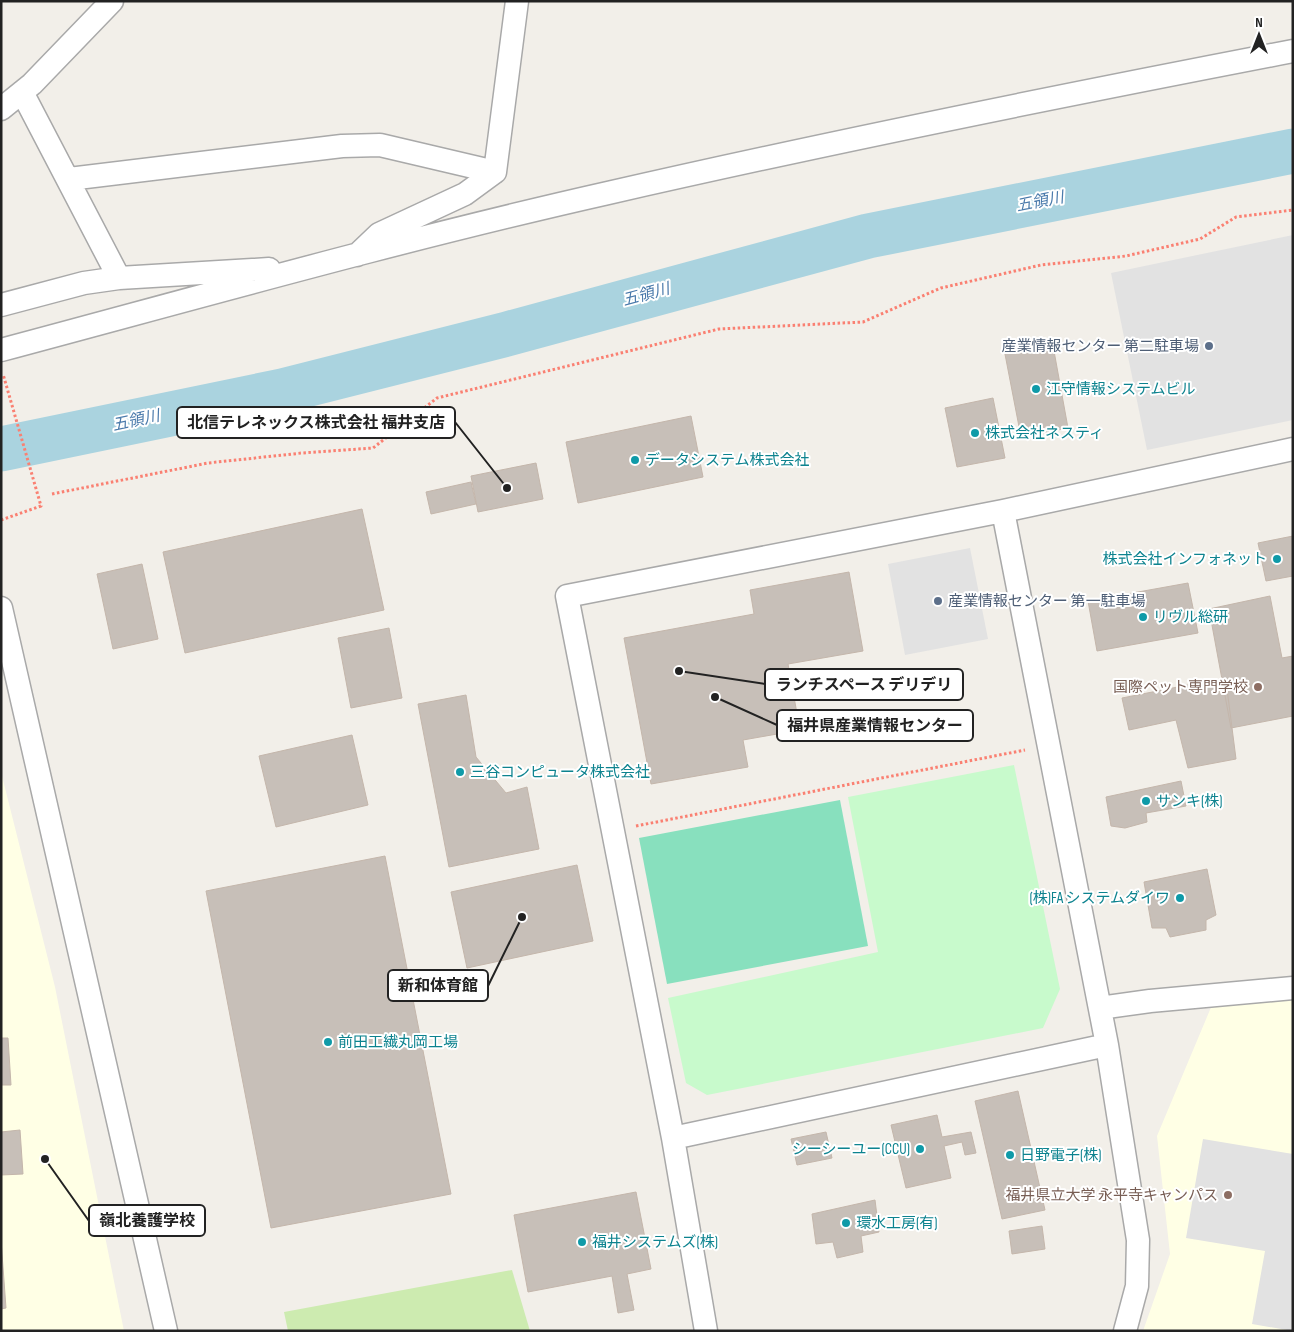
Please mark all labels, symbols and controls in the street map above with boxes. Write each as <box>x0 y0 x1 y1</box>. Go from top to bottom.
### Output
north arrow <box>1234 10 1284 60</box>
text: N <box>1255 14 1263 31</box>
water label: 五領川 <box>1015 188 1067 216</box>
water label: 五領川 <box>620 279 674 310</box>
place label: 産業情報センター 第二駐車場 <box>1002 337 1199 356</box>
marker: 産業情報センター 第二駐車場 <box>1203 340 1215 352</box>
place label: 江守情報システムビル <box>1046 380 1196 399</box>
marker: 江守情報システムビル <box>1030 383 1042 395</box>
water label: 五領川 <box>111 406 163 435</box>
callout: 北信テレネックス株式会社 福井支店 <box>177 407 455 438</box>
text: 北信テレネックス株式会社 福井支店 <box>187 413 445 433</box>
place label: 株式会社ネスティ <box>985 424 1104 443</box>
marker: 株式会社ネスティ <box>969 427 981 439</box>
place label: データシステム株式会社 <box>645 451 810 470</box>
marker: データシステム株式会社 <box>629 454 641 466</box>
place label: 株式会社インフォネット <box>1102 550 1267 569</box>
marker: 株式会社インフォネット <box>1271 553 1283 565</box>
place label: 産業情報センター 第一駐車場 <box>948 592 1145 611</box>
marker: 産業情報センター 第一駐車場 <box>932 595 944 607</box>
place label: リヴル総研 <box>1153 608 1228 627</box>
marker: リヴル総研 <box>1137 611 1149 623</box>
callout: ランチスペース デリデリ <box>765 669 963 700</box>
text: ランチスペース デリデリ <box>776 676 952 695</box>
place label: 国際ペット専門学校 <box>1113 678 1248 697</box>
marker: 国際ペット専門学校 <box>1252 681 1264 693</box>
callout: 福井県産業情報センター <box>777 710 973 741</box>
text: 福井県産業情報センター <box>787 716 963 736</box>
place label: 三谷コンピュータ株式会社 <box>470 763 650 782</box>
marker: 三谷コンピュータ株式会社 <box>454 766 466 778</box>
place label: サンキ(株) <box>1156 792 1223 811</box>
marker: サンキ(株) <box>1140 795 1152 807</box>
place label: (株)FA システムダイワ <box>1030 889 1170 908</box>
marker: (株)FA システムダイワ <box>1174 892 1186 904</box>
callout: 新和体育館 <box>388 970 488 1001</box>
text: 新和体育館 <box>398 977 478 996</box>
place label: 前田工繊丸岡工場 <box>338 1033 458 1052</box>
marker: 前田工繊丸岡工場 <box>322 1036 334 1048</box>
place label: シーシーユー(CCU) <box>792 1140 910 1159</box>
marker: シーシーユー(CCU) <box>914 1143 926 1155</box>
place label: 日野電子(株) <box>1020 1146 1102 1165</box>
marker: 日野電子(株) <box>1004 1149 1016 1161</box>
place label: 福井県立大学 永平寺キャンパス <box>1006 1186 1218 1205</box>
marker: 福井県立大学 永平寺キャンパス <box>1222 1189 1234 1201</box>
callout: 嶺北養護学校 <box>89 1205 205 1236</box>
text: 嶺北養護学校 <box>99 1212 195 1231</box>
place label: 環水工房(有) <box>856 1214 938 1233</box>
marker: 環水工房(有) <box>840 1217 852 1229</box>
place label: 福井システムズ(株) <box>592 1233 718 1252</box>
marker: 福井システムズ(株) <box>576 1236 588 1248</box>

